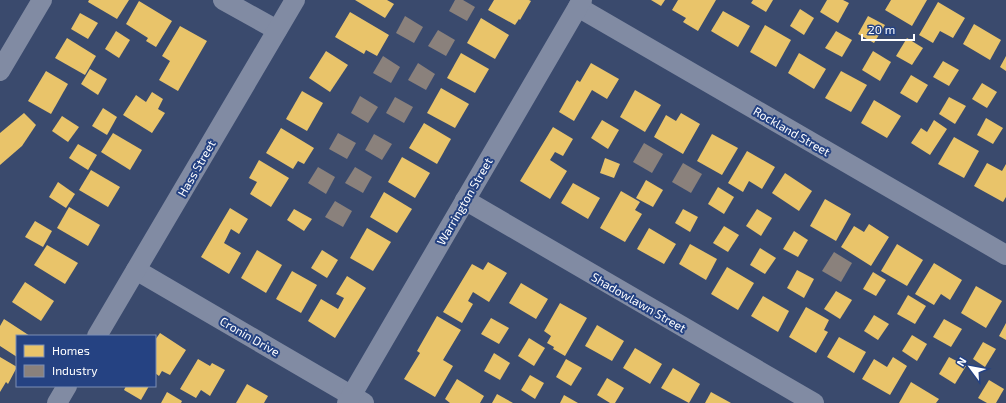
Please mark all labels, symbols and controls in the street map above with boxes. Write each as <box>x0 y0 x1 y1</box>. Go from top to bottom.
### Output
scale bar <box>862 16 914 42</box>
text: 20 m <box>868 22 895 36</box>
street label: Rockland Street <box>751 103 833 159</box>
street label: Hass Street <box>174 137 218 199</box>
street label: Warrington Street <box>433 154 495 247</box>
street label: Shadowlawn Street <box>589 269 689 335</box>
street label: Cronin Drive <box>218 313 282 359</box>
legend <box>16 335 156 387</box>
text: Homes <box>52 343 90 357</box>
north arrow <box>950 347 990 387</box>
text: N <box>953 355 969 368</box>
text: Industry <box>52 363 98 377</box>

